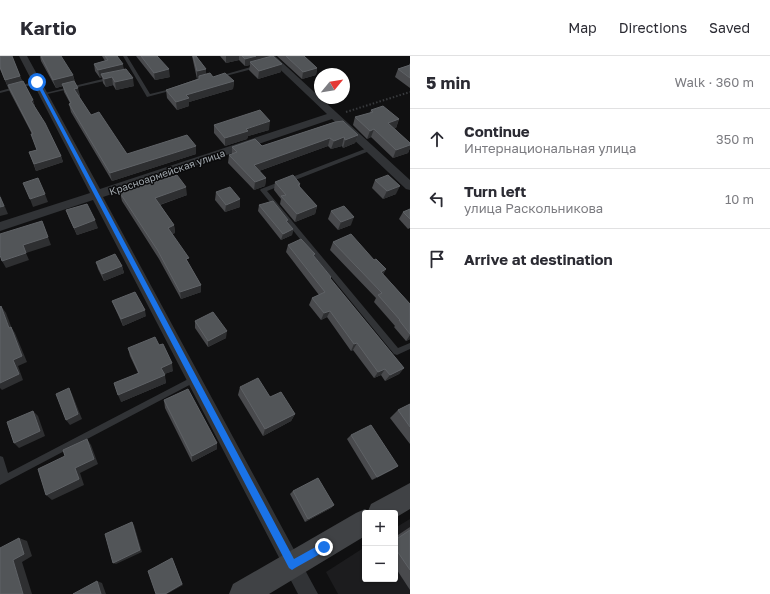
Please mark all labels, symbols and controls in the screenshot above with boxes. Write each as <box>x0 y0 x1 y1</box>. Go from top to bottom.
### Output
text: Kartio <box>20 16 77 39</box>
text: Map <box>568 19 597 36</box>
text: Directions <box>619 19 687 36</box>
text: Saved <box>709 19 750 36</box>
north arrow <box>314 68 350 104</box>
text: 5 min <box>426 72 470 93</box>
route start <box>28 73 46 91</box>
text: Walk · 360 m <box>675 74 754 90</box>
text: Continue <box>464 122 530 140</box>
icon: ahead <box>426 128 448 150</box>
text: 350 m <box>716 131 754 147</box>
text: Интернациональная улица <box>464 140 636 156</box>
street label: Красноармейская улица <box>108 147 226 197</box>
text: Turn left <box>464 182 526 200</box>
icon: left <box>426 188 448 210</box>
text: 10 m <box>725 191 754 207</box>
text: улица Раскольникова <box>464 200 603 216</box>
icon: arrive <box>426 248 448 270</box>
text: Arrive at destination <box>464 250 613 268</box>
map controls <box>362 510 398 582</box>
button: + <box>362 510 398 546</box>
route end <box>315 538 333 556</box>
button: − <box>362 546 398 582</box>

